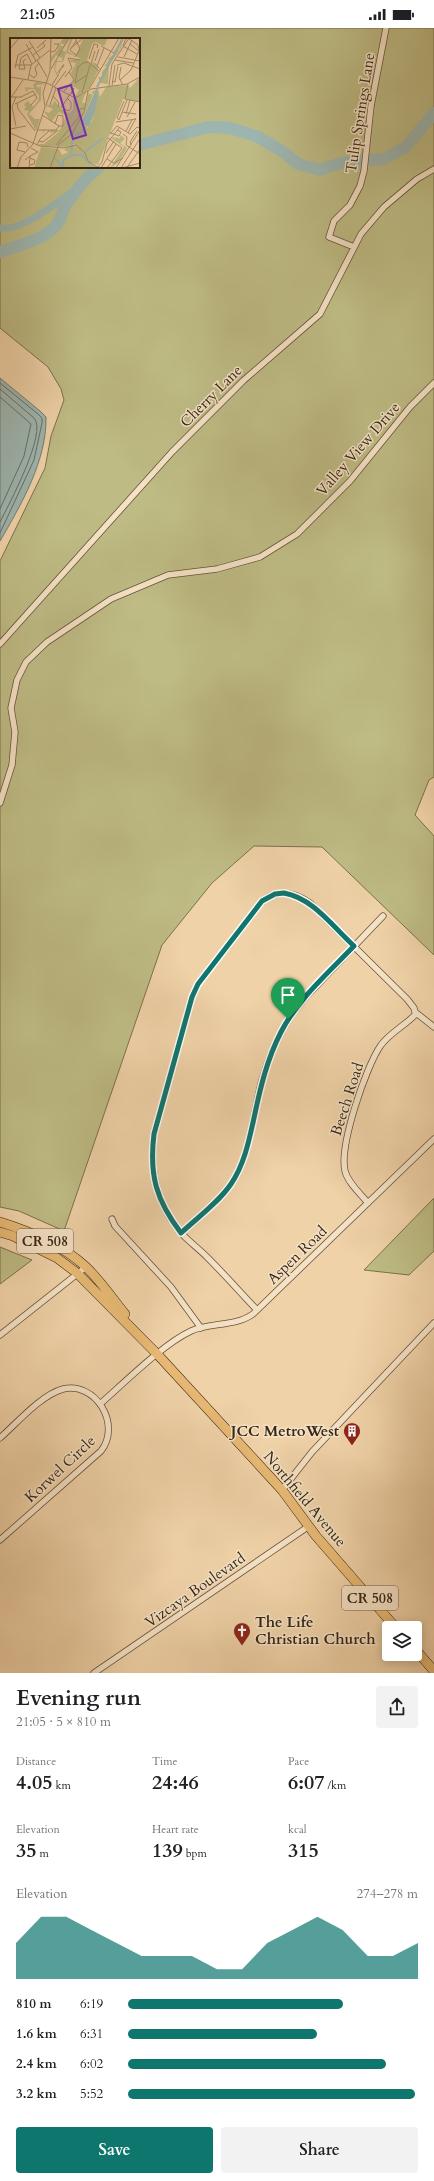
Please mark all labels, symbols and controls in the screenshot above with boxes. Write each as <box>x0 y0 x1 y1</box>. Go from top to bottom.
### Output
text: 21:05 <box>20 4 55 24</box>
inset map <box>10 38 140 168</box>
street label: Tulip Springs Lane <box>341 51 379 174</box>
street label: Cherry Lane <box>176 360 247 431</box>
street label: Valley View Drive <box>312 398 404 500</box>
pin <box>271 978 305 1019</box>
icon: arrive <box>277 984 299 1006</box>
street label: Beech Road <box>326 1060 368 1138</box>
street label: Aspen Road <box>263 1221 331 1289</box>
road number: CR 508 <box>17 1229 73 1253</box>
place label: JCC MetroWest <box>229 1421 340 1441</box>
building icon: JCC MetroWest <box>342 1421 362 1446</box>
street label: Korwel Circle <box>20 1431 100 1507</box>
street label: Northfield Avenue <box>259 1447 351 1551</box>
street label: Vizcaya Boulevard <box>141 1548 249 1632</box>
road number: CR 508 <box>342 1586 398 1610</box>
place label: The Life Christian Church <box>255 1612 376 1649</box>
church icon: The Life Christian Church <box>232 1621 252 1646</box>
map controls <box>382 1621 422 1661</box>
button: layers <box>382 1621 422 1661</box>
text: Evening run <box>16 1683 141 1713</box>
button: share <box>376 1686 418 1728</box>
text: 21:05 · 5 × 810 m <box>16 1713 111 1731</box>
text: Distance <box>16 1754 56 1769</box>
text: Time <box>152 1754 177 1769</box>
text: Pace <box>288 1754 309 1769</box>
text: 4.05 <box>16 1769 53 1796</box>
text: 24:46 <box>152 1769 199 1796</box>
text: 6:07 <box>288 1769 325 1796</box>
text: km <box>53 1778 71 1793</box>
text: /km <box>325 1778 346 1793</box>
text: Elevation <box>16 1822 60 1837</box>
text: Heart rate <box>152 1822 199 1837</box>
text: kcal <box>288 1822 306 1837</box>
text: 35 <box>16 1837 37 1864</box>
text: 139 <box>152 1837 183 1864</box>
text: 315 <box>288 1837 319 1864</box>
text: m <box>37 1846 49 1861</box>
text: bpm <box>183 1846 207 1861</box>
text: Elevation <box>16 1885 68 1903</box>
text: 274–278 m <box>356 1885 418 1903</box>
text: 810 m <box>16 1995 51 2013</box>
text: 6:19 <box>80 1995 103 2013</box>
text: 1.6 km <box>16 2025 57 2043</box>
text: 6:31 <box>80 2025 103 2043</box>
text: 2.4 km <box>16 2055 57 2073</box>
text: 6:02 <box>80 2055 103 2073</box>
text: 3.2 km <box>16 2085 57 2103</box>
text: 5:52 <box>80 2085 103 2103</box>
button: Save <box>16 2127 213 2173</box>
button: Share <box>221 2127 418 2173</box>

